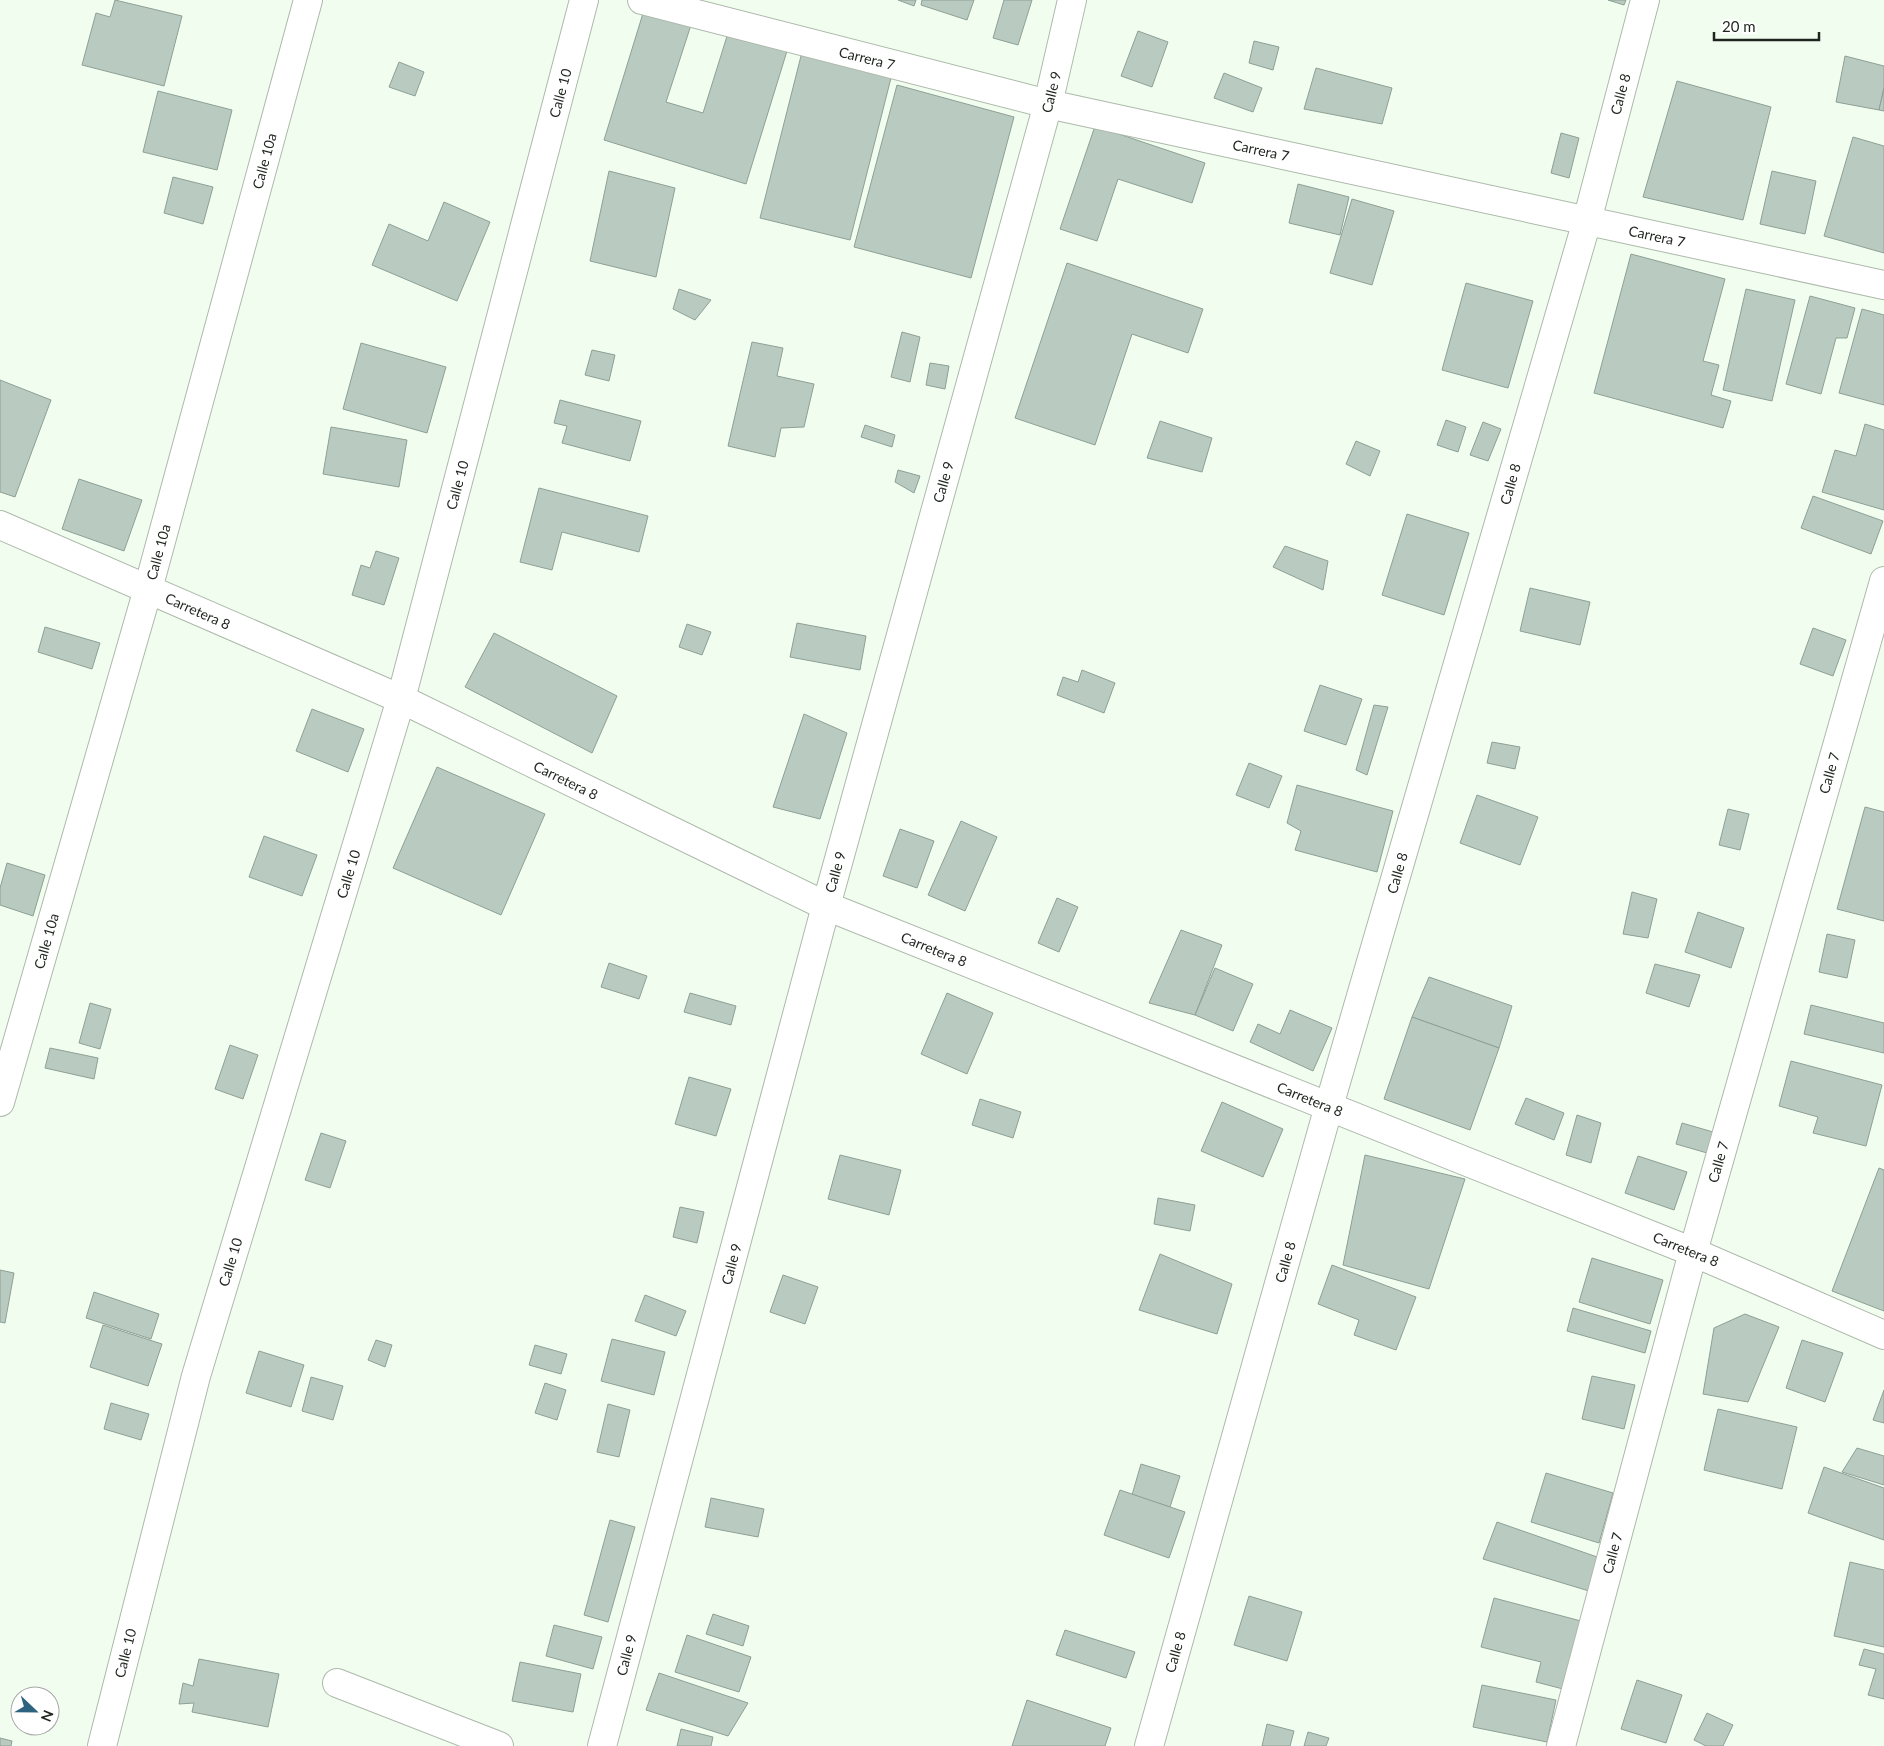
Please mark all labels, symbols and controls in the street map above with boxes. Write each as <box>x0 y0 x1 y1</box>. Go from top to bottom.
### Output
scale bar <box>1714 10 1819 42</box>
text: 20 m <box>1722 17 1756 35</box>
street label: Carrera 7 <box>837 43 897 73</box>
street label: Calle 10 <box>545 67 575 119</box>
street label: Calle 9 <box>1038 70 1064 114</box>
street label: Calle 8 <box>1606 72 1634 116</box>
street label: Calle 10a <box>248 131 280 191</box>
street label: Carrera 7 <box>1231 136 1291 164</box>
street label: Carrera 7 <box>1627 222 1687 250</box>
street label: Calle 10 <box>442 459 472 511</box>
street label: Calle 9 <box>929 459 957 505</box>
street label: Calle 8 <box>1496 461 1524 507</box>
street label: Calle 10a <box>142 522 174 582</box>
street label: Carretera 8 <box>163 589 233 633</box>
street label: Calle 7 <box>1815 750 1843 796</box>
street label: Carretera 8 <box>531 757 601 803</box>
street label: Calle 10 <box>333 848 363 900</box>
street label: Calle 9 <box>821 849 849 895</box>
street label: Calle 8 <box>1383 850 1411 896</box>
street label: Calle 10a <box>30 911 62 971</box>
street label: Carretera 8 <box>899 928 969 970</box>
street label: Carretera 8 <box>1275 1078 1345 1120</box>
street label: Calle 7 <box>1704 1139 1732 1185</box>
street label: Carretera 8 <box>1651 1228 1721 1270</box>
street label: Calle 10 <box>215 1236 245 1288</box>
street label: Calle 8 <box>1271 1239 1299 1285</box>
street label: Calle 9 <box>717 1242 745 1286</box>
street label: Calle 7 <box>1598 1531 1626 1575</box>
street label: Calle 10 <box>111 1627 139 1679</box>
street label: Calle 8 <box>1161 1629 1189 1675</box>
street label: Calle 9 <box>612 1633 640 1677</box>
north arrow <box>10 1686 60 1736</box>
text: N <box>38 1708 57 1724</box>

